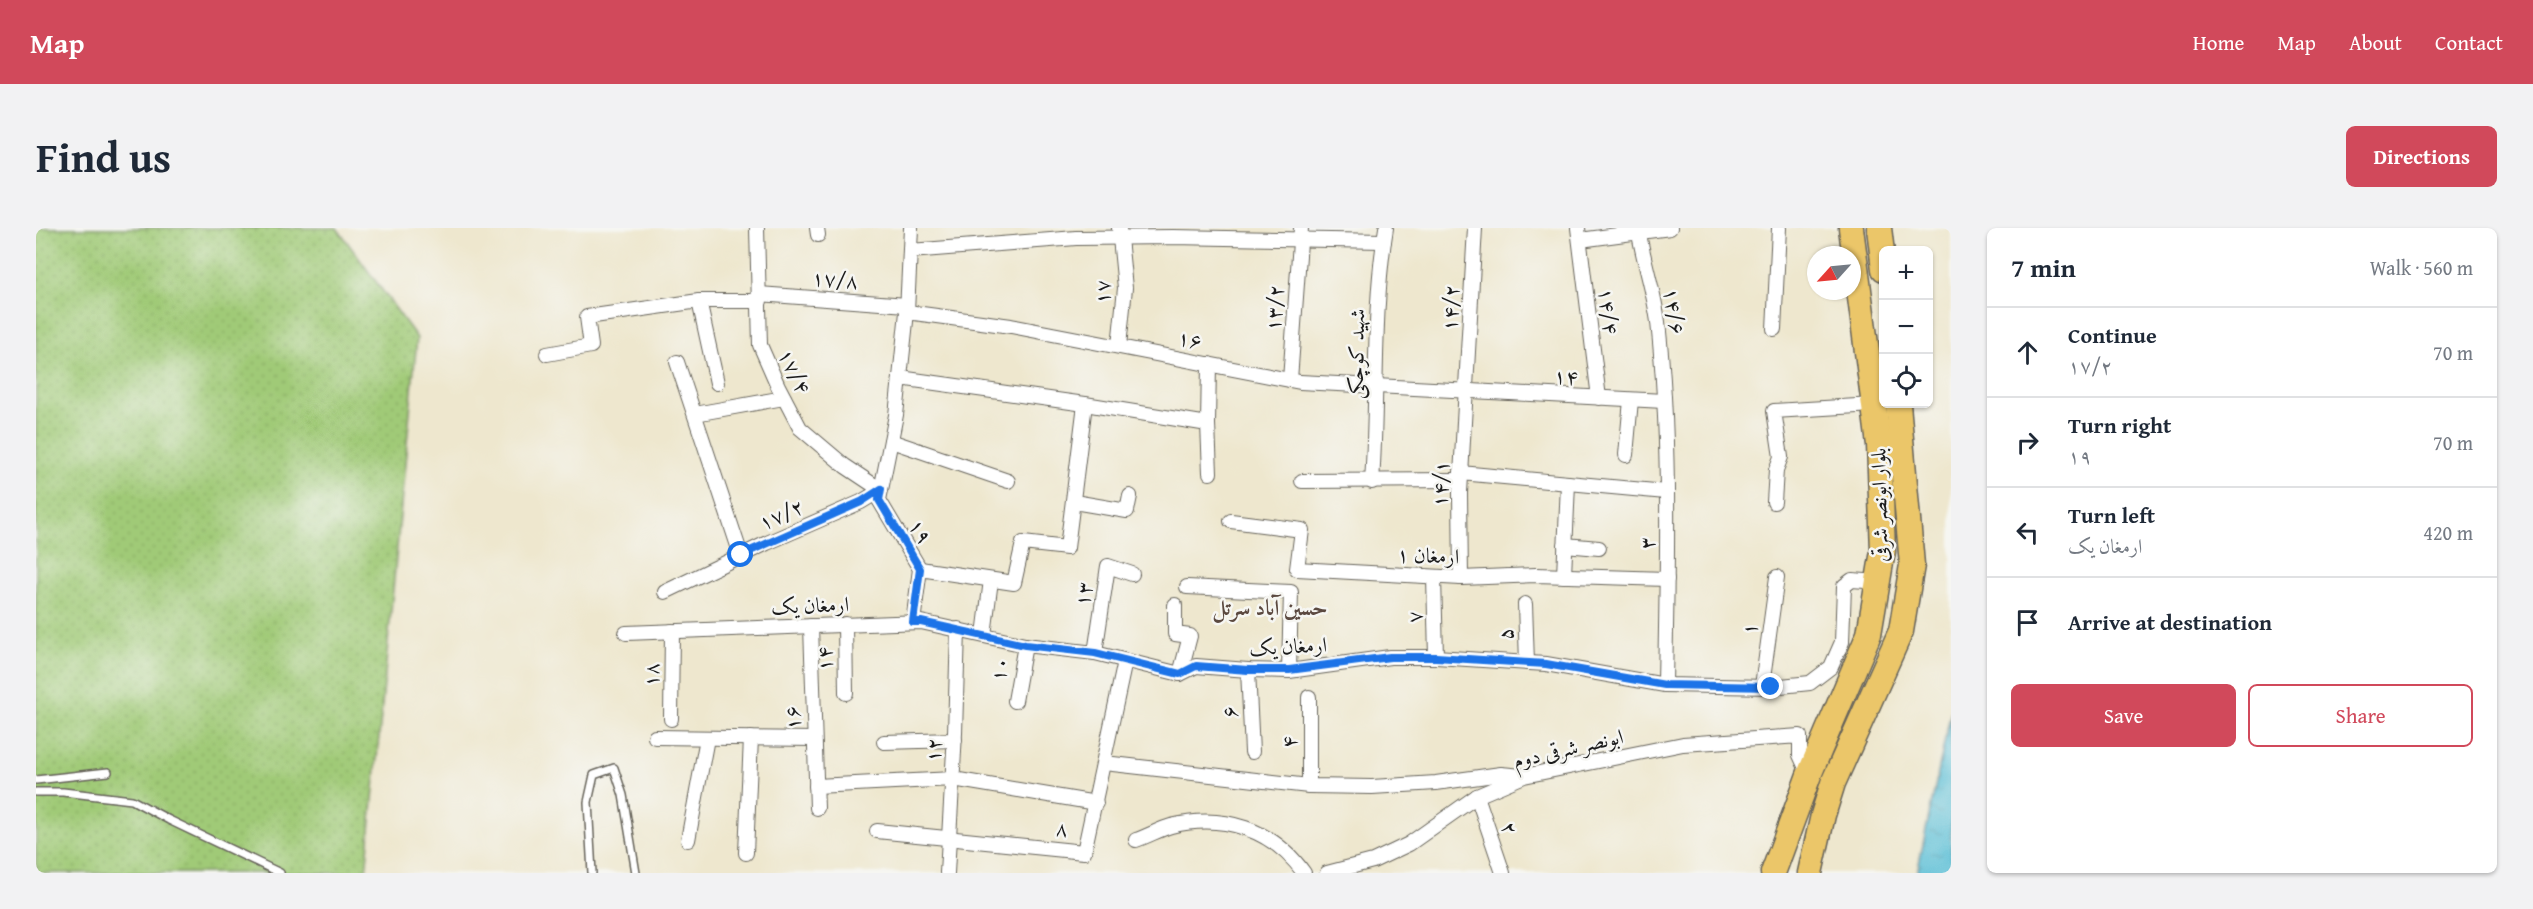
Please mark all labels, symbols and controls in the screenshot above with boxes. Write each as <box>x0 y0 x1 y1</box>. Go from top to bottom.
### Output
text: Map <box>30 22 84 63</box>
text: Home <box>2193 27 2244 58</box>
text: Map <box>2277 27 2316 58</box>
text: About <box>2349 27 2402 58</box>
text: Contact <box>2435 27 2503 58</box>
text: Find us <box>36 126 171 187</box>
button: Directions <box>2346 126 2497 187</box>
north arrow <box>1807 246 1861 300</box>
map controls <box>1879 246 1933 408</box>
button: + <box>1879 246 1933 300</box>
text: 7 min <box>2011 248 2076 287</box>
text: Walk · 560 m <box>2370 253 2473 282</box>
street label: ۱۷/۸ <box>811 262 859 296</box>
street label: ۱۷ <box>1086 279 1118 305</box>
street label: ۱۳/۲ <box>1257 284 1291 332</box>
street label: ۱۴/۲ <box>1433 284 1467 332</box>
street label: ۱۴/۶ <box>1656 285 1694 337</box>
street label: ۱۴/۴ <box>1591 286 1627 336</box>
button: − <box>1879 300 1933 354</box>
street label: شهید کوچکی <box>1340 308 1372 400</box>
text: Continue <box>2068 319 2157 351</box>
street label: ۱۶ <box>1175 321 1205 357</box>
icon: ahead <box>2011 336 2044 369</box>
text: 70 m <box>2433 338 2473 367</box>
street label: ۱۷/۴ <box>771 343 819 399</box>
text: ۱۷/۲ <box>2068 351 2113 380</box>
button: locate <box>1879 354 1933 408</box>
street label: ۱۴ <box>1553 360 1579 392</box>
text: Turn right <box>2068 409 2171 441</box>
icon: right <box>2011 426 2044 459</box>
text: 70 m <box>2433 428 2473 457</box>
text: ۱۹ <box>2068 441 2091 470</box>
street label: بلوار ابونصر شرقی <box>1863 448 1895 562</box>
street label: ۱۴/۱ <box>1423 460 1457 508</box>
street label: ۱۷/۲ <box>753 490 809 538</box>
text: Turn left <box>2068 499 2155 531</box>
street label: ۱۹ <box>901 512 941 550</box>
icon: left <box>2011 516 2044 549</box>
text: 420 m <box>2423 518 2473 547</box>
text: ارمغان یک <box>2068 531 2142 560</box>
street label: ۳ <box>1631 537 1662 549</box>
street label: ارمغان ۱ <box>1396 538 1460 572</box>
route start <box>727 541 753 567</box>
street label: ۱۳ <box>1066 579 1100 609</box>
street label: ارمغان یک <box>770 588 850 622</box>
district label: حسین آباد سرتل <box>1212 591 1328 623</box>
icon: arrive <box>2011 606 2044 639</box>
text: Arrive at destination <box>2068 606 2272 638</box>
street label: ۷ <box>1398 610 1430 624</box>
street label: ۱ <box>1733 621 1765 637</box>
street label: ۵ <box>1489 627 1521 641</box>
street label: ارمغان یک <box>1248 628 1328 664</box>
street label: ۱۴ <box>808 646 840 672</box>
street label: ۱۰ <box>982 654 1016 684</box>
street label: ۱۸ <box>635 663 666 687</box>
route end <box>1757 673 1783 699</box>
button: Save <box>2011 684 2236 747</box>
button: Share <box>2248 684 2473 747</box>
street label: ۱۶ <box>776 705 808 731</box>
street label: ۶ <box>1213 705 1245 719</box>
street label: ابونصر شرقی دوم <box>1510 720 1627 779</box>
street label: ۴ <box>1273 736 1304 748</box>
street label: ۱۲ <box>917 737 949 763</box>
street label: ۸ <box>1055 812 1069 844</box>
street label: ۲ <box>1493 817 1527 839</box>

